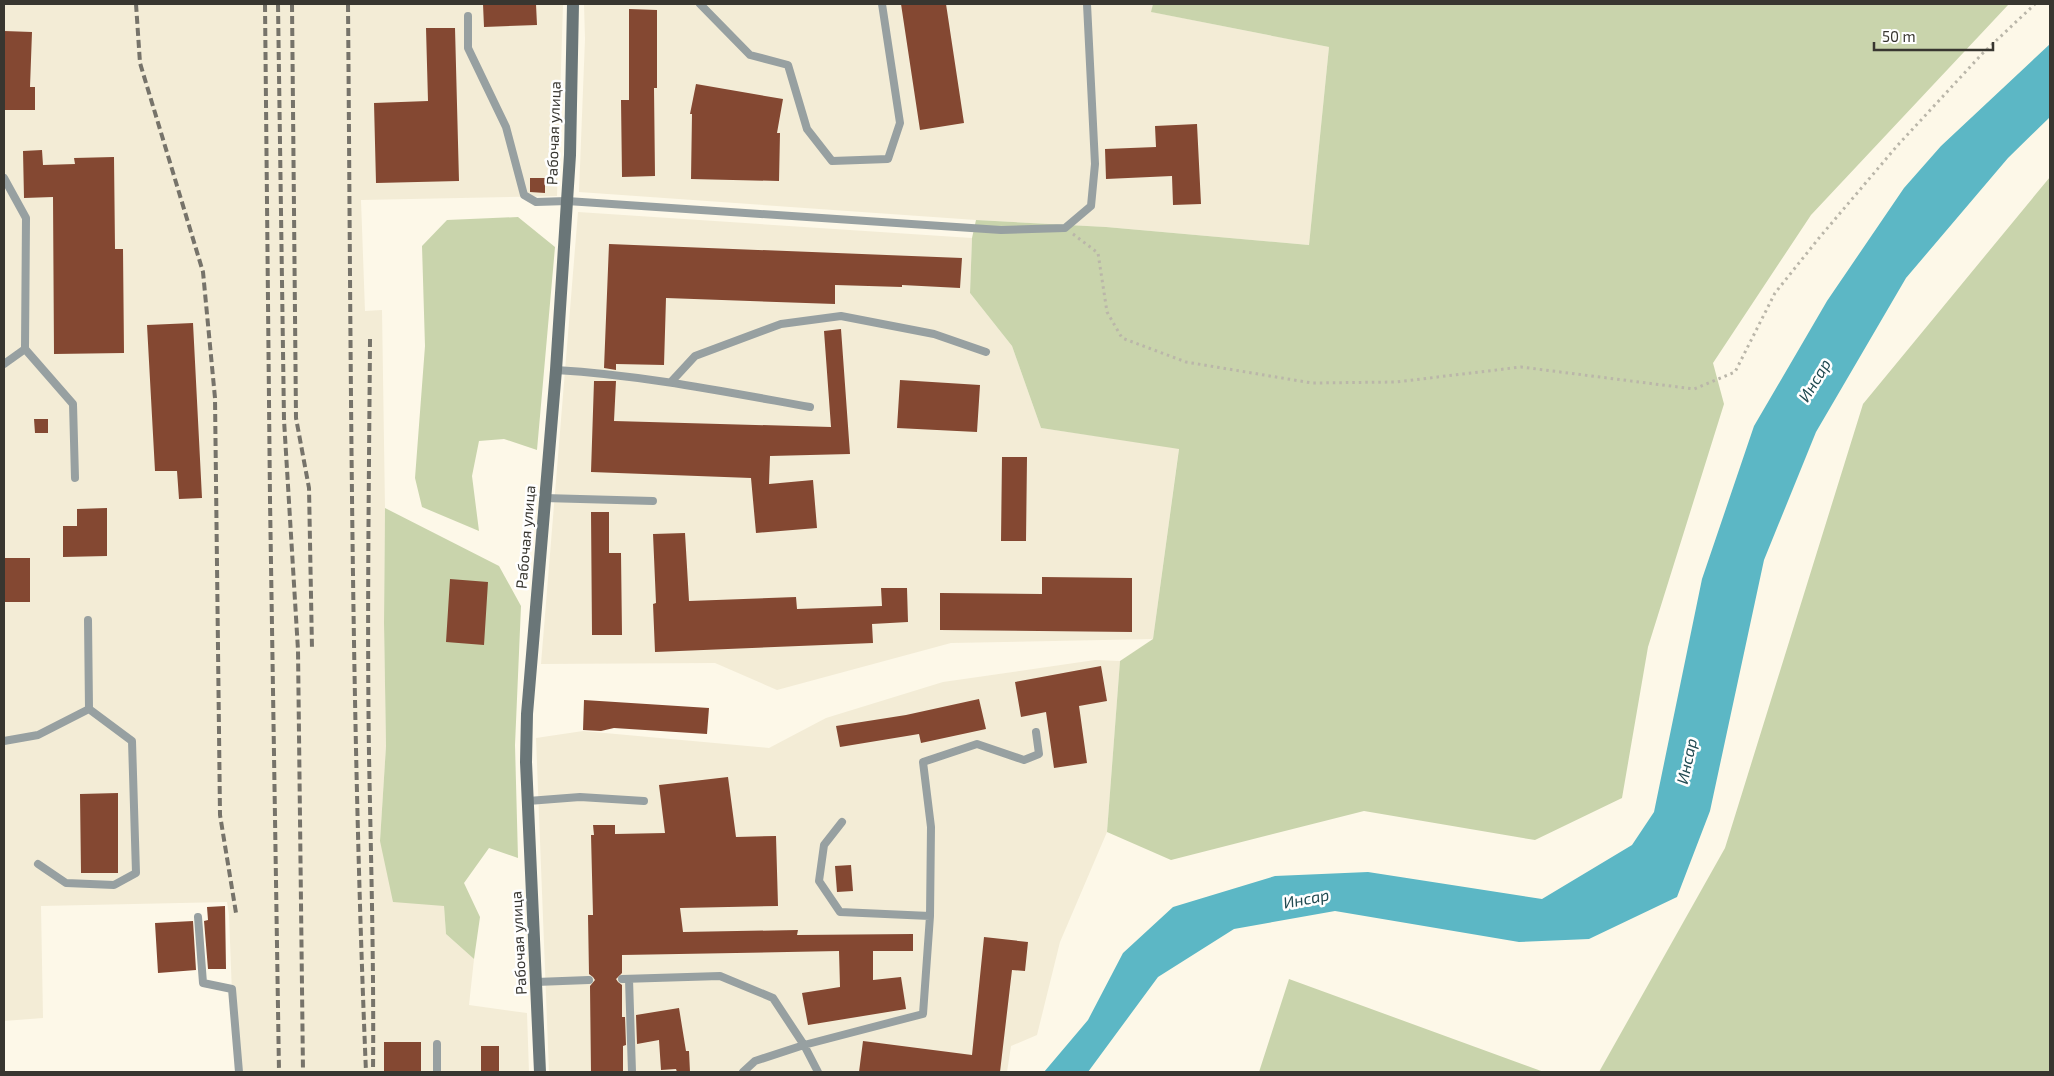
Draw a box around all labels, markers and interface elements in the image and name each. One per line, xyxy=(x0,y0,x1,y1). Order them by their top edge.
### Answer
scale bar xyxy=(1874,20,1993,52)
text: 50 m xyxy=(1882,27,1916,45)
street label: Рабочая улица xyxy=(542,81,565,185)
water label: Инсар xyxy=(1794,355,1834,405)
street label: Рабочая улица xyxy=(512,484,539,590)
water label: Инсар xyxy=(1672,736,1700,786)
water label: Инсар xyxy=(1281,884,1331,912)
street label: Рабочая улица xyxy=(506,891,531,995)

